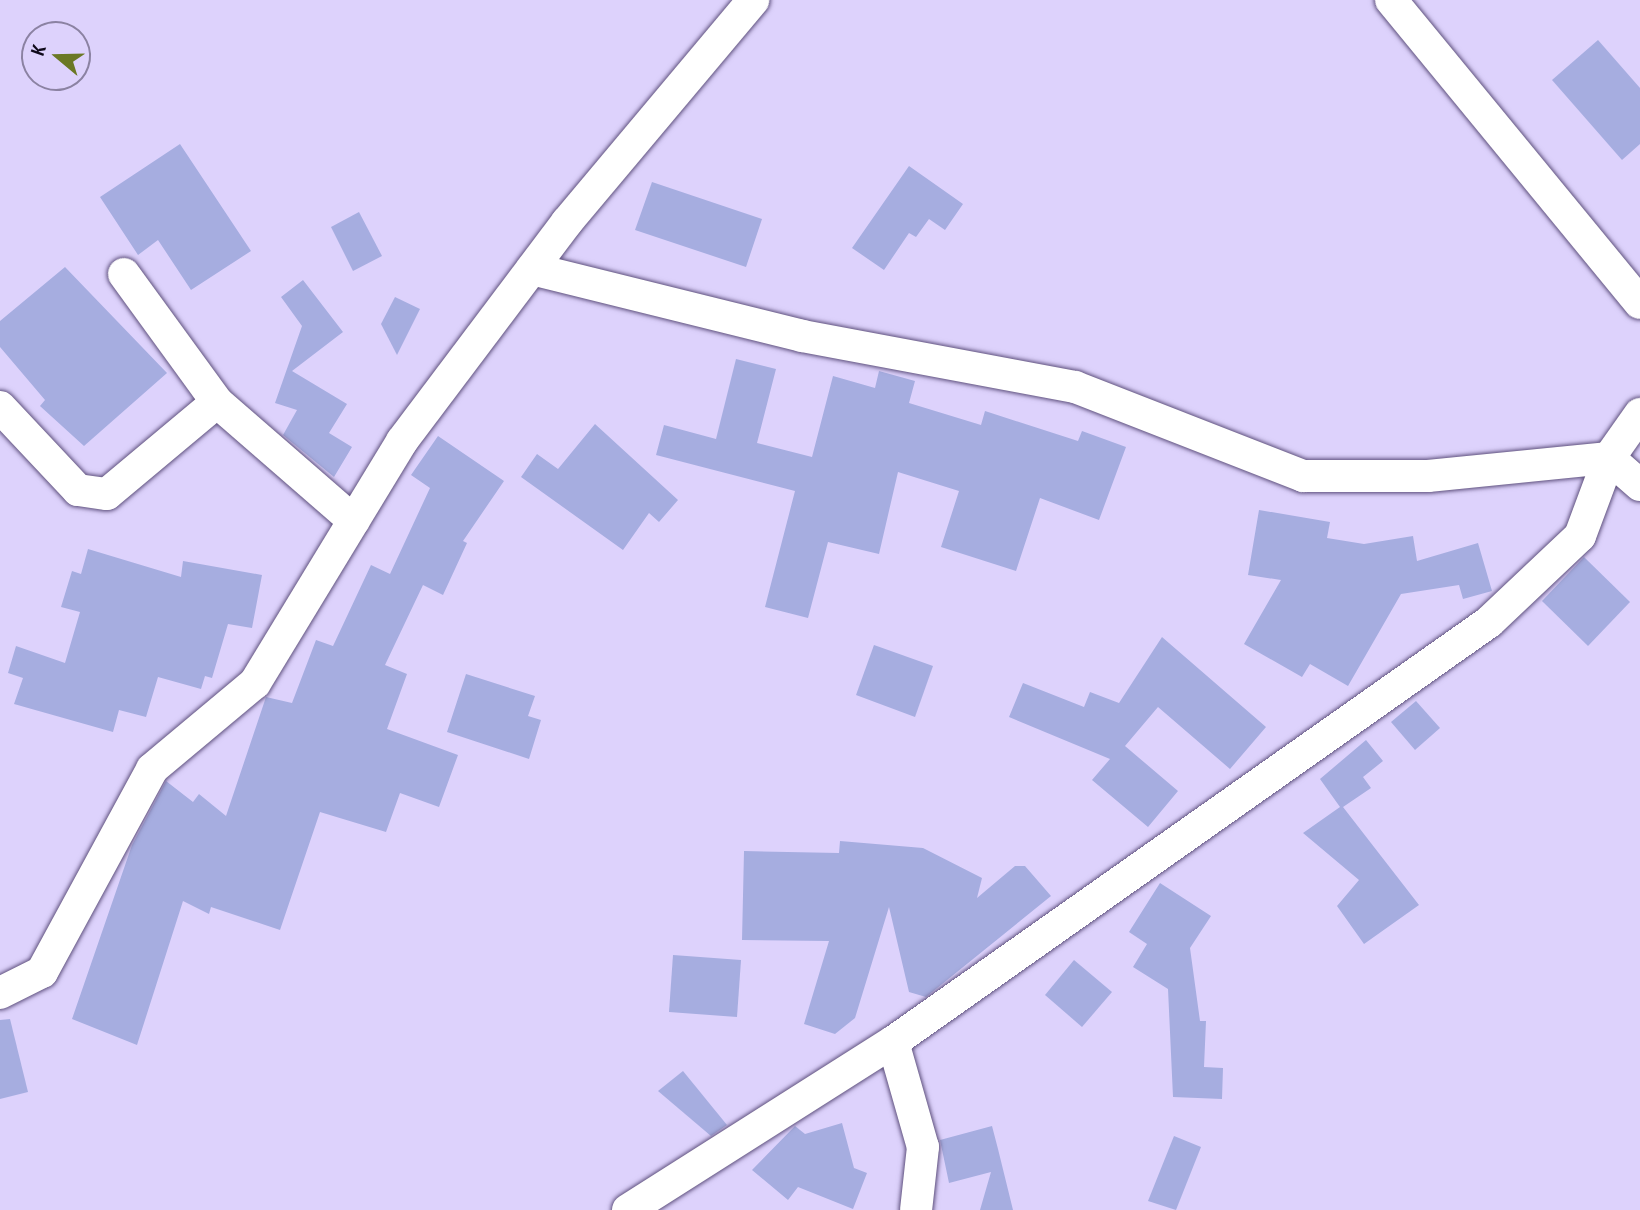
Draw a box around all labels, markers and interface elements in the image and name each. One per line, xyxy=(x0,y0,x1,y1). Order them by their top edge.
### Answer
north arrow xyxy=(21,21,91,91)
text: K xyxy=(25,41,51,58)

